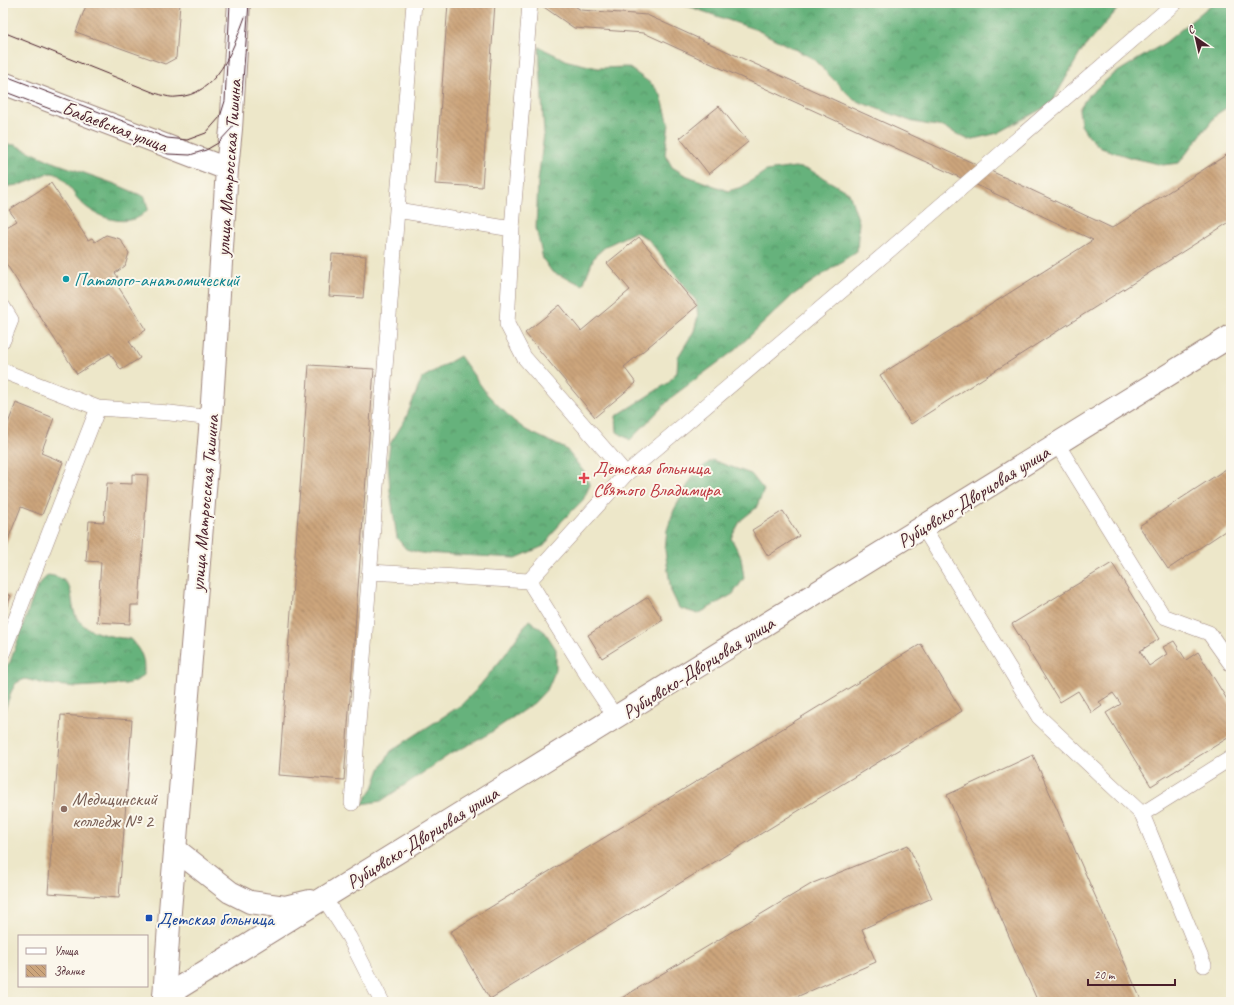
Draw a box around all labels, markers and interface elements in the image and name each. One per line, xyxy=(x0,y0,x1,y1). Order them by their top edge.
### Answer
north arrow xyxy=(1176,18,1216,58)
text: С xyxy=(1184,22,1198,37)
street label: улица Матросская Тишина xyxy=(211,77,247,258)
street label: Бабаевская улица xyxy=(59,96,172,158)
place label: Патолого-анатомический xyxy=(74,268,241,292)
marker: Патолого-анатомический xyxy=(61,274,71,284)
street label: улица Матросская Тишина xyxy=(185,412,225,593)
street label: Рубцовско-Дворцовая улица xyxy=(893,440,1055,553)
place label: Детская больница Святого Владимира xyxy=(593,456,722,502)
marker: Детская больница Святого Владимира xyxy=(578,472,590,484)
street label: Рубцовско-Дворцовая улица xyxy=(618,611,780,724)
street label: Рубцовско-Дворцовая улица xyxy=(342,781,504,894)
place label: Медицинский колледж № 2 xyxy=(72,787,158,833)
marker: Медицинский колледж № 2 xyxy=(59,804,69,814)
place label: Детская больница xyxy=(157,907,276,931)
marker: Детская больница xyxy=(144,913,154,923)
legend xyxy=(18,935,148,987)
text: Улица xyxy=(54,943,79,959)
scale bar xyxy=(1088,961,1175,987)
text: Здание xyxy=(54,963,85,979)
text: 20 m xyxy=(1094,967,1116,983)

